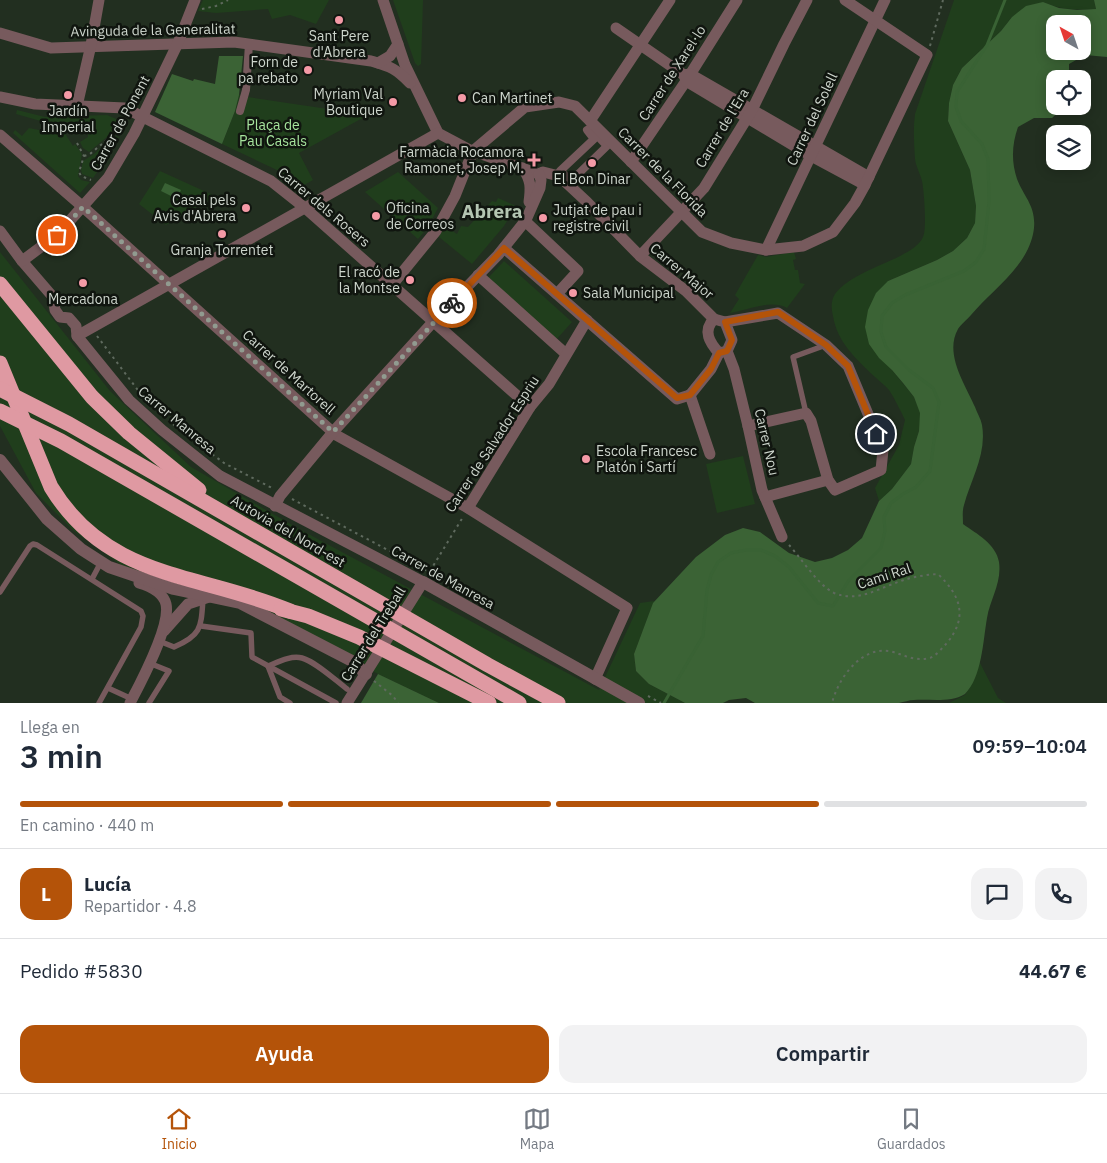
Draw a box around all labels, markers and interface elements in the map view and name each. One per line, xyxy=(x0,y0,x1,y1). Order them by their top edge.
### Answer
marker: Sant Pere d'Abrera xyxy=(333,14,345,26)
north arrow xyxy=(1046,15,1091,60)
map controls xyxy=(1046,15,1091,170)
street label: Avinguda de la Generalitat xyxy=(70,20,236,40)
street label: Carrer de Xarel·lo xyxy=(634,22,710,124)
place label: Sant Pere d'Abrera xyxy=(309,27,370,61)
place label: Forn de pa rebato xyxy=(238,53,298,87)
marker: Forn de pa rebato xyxy=(302,64,314,76)
street label: Carrer del Solell xyxy=(783,70,841,168)
button: locate xyxy=(1046,70,1091,115)
street label: Carrer de Ponent xyxy=(86,72,154,174)
place label: Myriam Val Boutique xyxy=(314,85,383,119)
street label: Carrer de l'Era xyxy=(691,85,753,171)
marker: Jardín Imperial xyxy=(62,89,74,101)
place label: Can Martinet xyxy=(472,89,553,107)
marker: Can Martinet xyxy=(456,92,468,104)
marker: Myriam Val Boutique xyxy=(387,96,399,108)
place label: Jardín Imperial xyxy=(41,102,95,136)
park label: Plaça de Pau Casals xyxy=(239,116,307,150)
street label: Carrer de la Florida xyxy=(614,123,712,221)
button: layers xyxy=(1046,125,1091,170)
place label: Farmàcia Rocamora Ramonet, Josep M. xyxy=(399,143,525,177)
marker: Farmàcia Rocamora Ramonet, Josep M. xyxy=(528,154,540,166)
marker: El Bon Dinar xyxy=(586,157,598,169)
street label: Carrer dels Rosers xyxy=(274,163,374,251)
place label: El Bon Dinar xyxy=(554,170,630,188)
place label: Casal pels Avis d'Abrera xyxy=(154,191,237,225)
place label: Oficina de Correos xyxy=(386,199,454,233)
district label: Abrera xyxy=(461,199,523,223)
place label: Jutjat de pau i registre civil xyxy=(553,201,642,235)
marker: Casal pels Avis d'Abrera xyxy=(240,202,252,214)
marker: Oficina de Correos xyxy=(370,210,382,222)
marker: Jutjat de pau i registre civil xyxy=(537,212,549,224)
pin xyxy=(36,214,78,256)
icon: bag xyxy=(43,221,71,249)
marker: Granja Torrentet xyxy=(216,228,228,240)
street label: Carrer Major xyxy=(646,239,718,303)
place label: Granja Torrentet xyxy=(171,241,273,259)
place label: El racó de la Montse xyxy=(338,263,400,297)
marker: El racó de la Montse xyxy=(404,274,416,286)
marker: Mercadona xyxy=(77,277,89,289)
courier xyxy=(427,278,477,328)
place label: Sala Municipal xyxy=(583,284,674,302)
marker: Sala Municipal xyxy=(567,287,579,299)
icon: bike xyxy=(438,289,466,317)
place label: Mercadona xyxy=(48,290,119,308)
street label: Carrer de Martorell xyxy=(239,326,339,419)
street label: Carrer de Salvador Espriu xyxy=(441,372,543,516)
street label: Carrer Manresa xyxy=(134,382,220,458)
street label: Carrer Nou xyxy=(751,407,783,477)
pin xyxy=(855,413,897,455)
icon: home xyxy=(862,420,890,448)
place label: Escola Francesc Platón i Sartí xyxy=(596,442,697,476)
marker: Escola Francesc Platón i Sartí xyxy=(580,453,592,465)
street label: Autovia del Nord-est xyxy=(227,491,349,571)
street label: Carrer de Manresa xyxy=(388,541,498,613)
street label: Camí Ral xyxy=(855,559,913,593)
street label: Carrer del Treball xyxy=(337,583,410,685)
text: Llega en xyxy=(20,717,80,737)
text: 09:59–10:04 xyxy=(973,734,1087,758)
text: 3 min xyxy=(20,735,103,777)
text: En camino · 440 m xyxy=(20,815,154,835)
button: chat xyxy=(971,868,1023,920)
button: phone xyxy=(1035,868,1087,920)
text: Lucía xyxy=(84,872,131,896)
text: L xyxy=(41,882,51,906)
text: Repartidor · 4.8 xyxy=(84,896,197,916)
text: Pedido #5830 xyxy=(20,959,143,983)
text: 44.67 € xyxy=(1019,959,1087,983)
button: Ayuda xyxy=(20,1025,549,1083)
button: Compartir xyxy=(559,1025,1087,1083)
tab: Inicio xyxy=(161,1105,197,1153)
tab: Mapa xyxy=(520,1105,554,1153)
tab: Guardados xyxy=(877,1105,946,1153)

